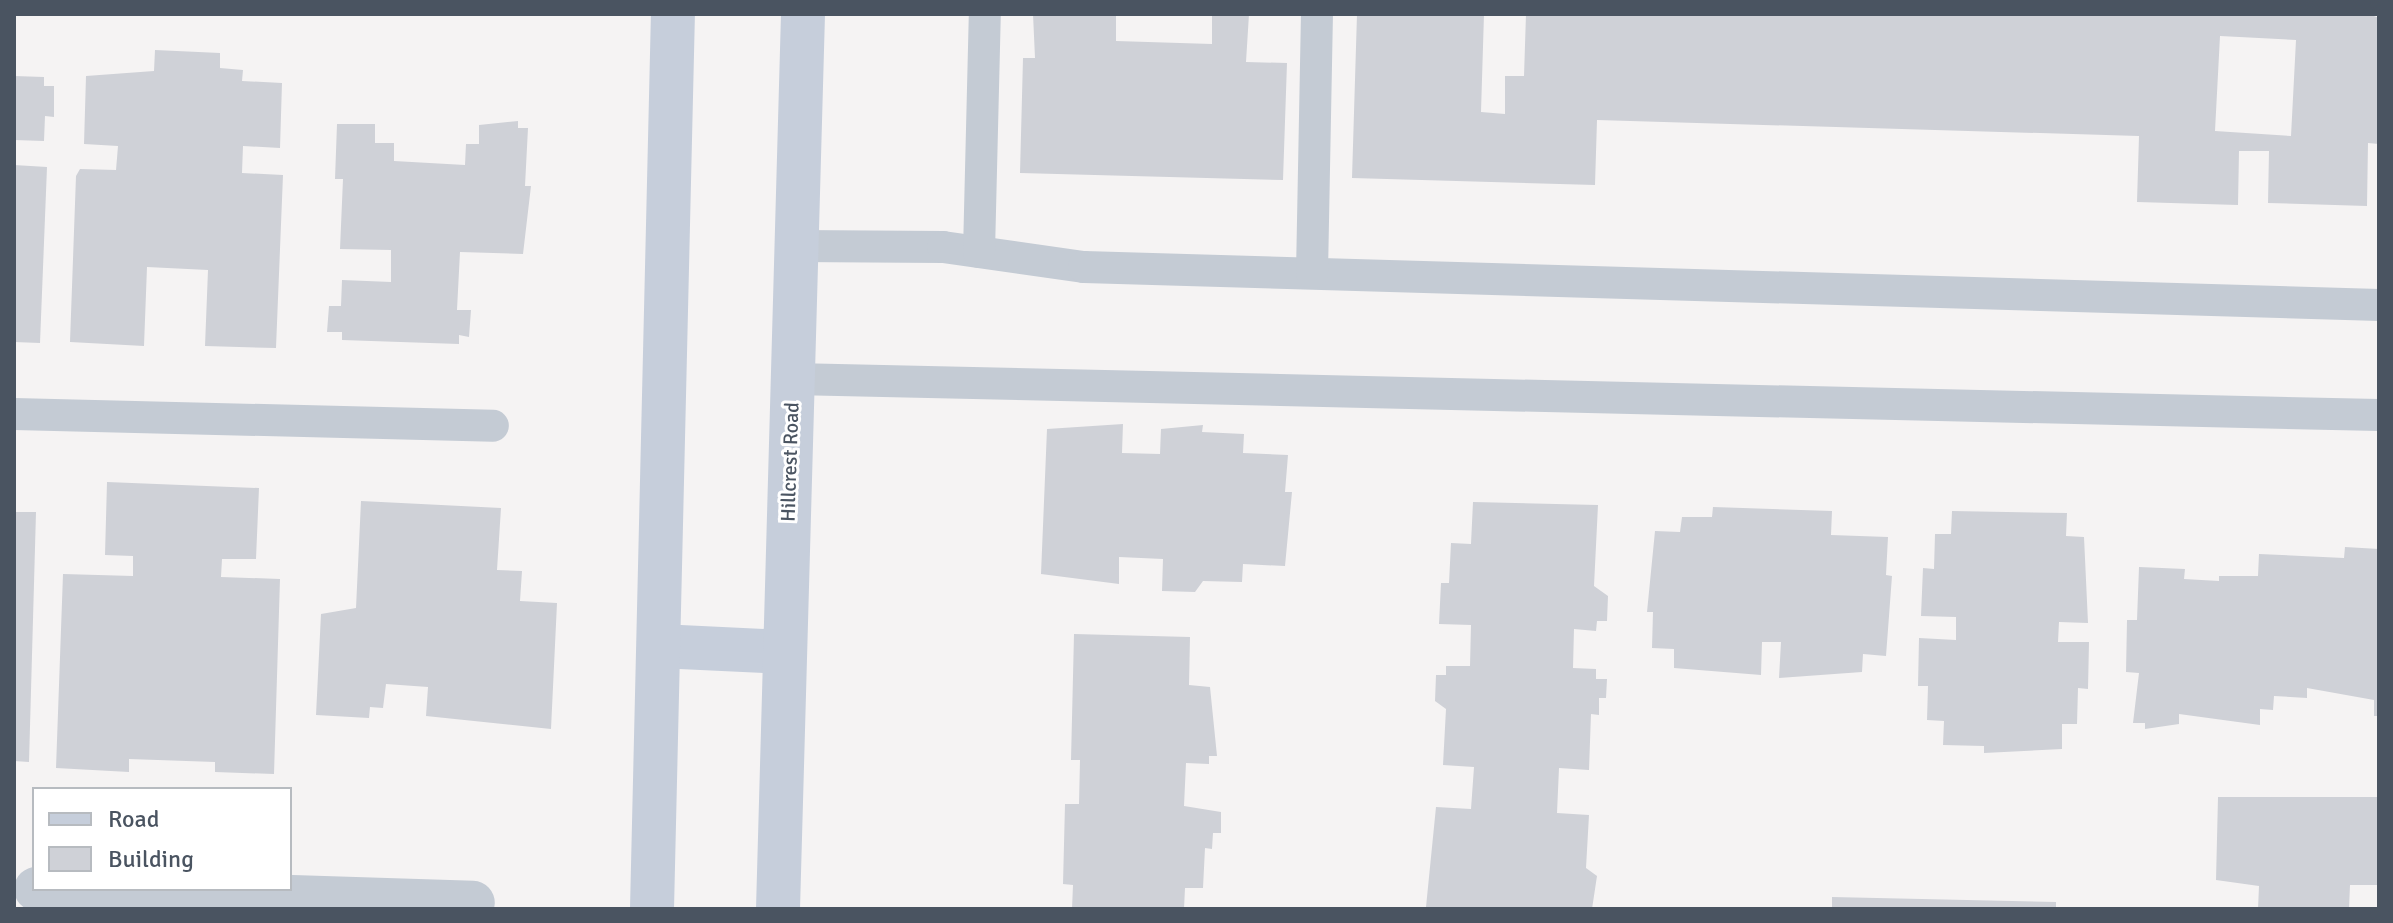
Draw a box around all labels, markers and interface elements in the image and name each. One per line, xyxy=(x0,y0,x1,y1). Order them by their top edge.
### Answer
street label: Hillcrest Road xyxy=(776,402,804,522)
legend xyxy=(32,787,292,891)
text: Road xyxy=(108,804,159,834)
text: Building xyxy=(108,844,194,874)

